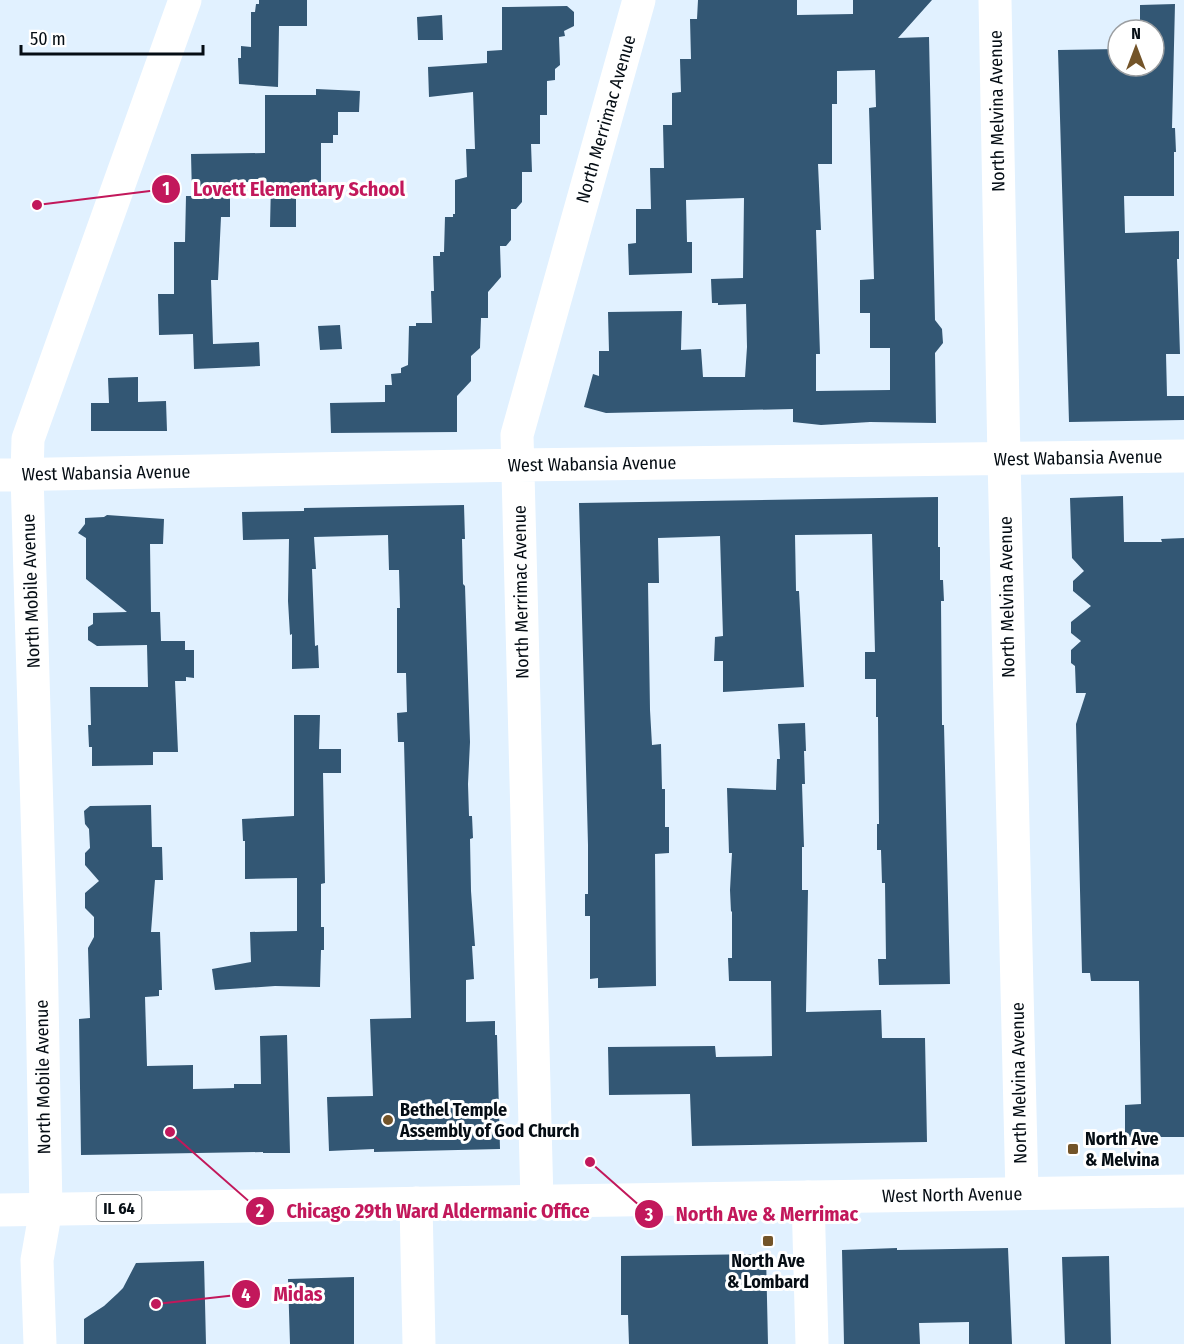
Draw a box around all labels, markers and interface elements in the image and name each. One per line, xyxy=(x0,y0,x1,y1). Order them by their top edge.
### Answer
scale bar xyxy=(21,18,202,56)
north arrow xyxy=(1106,18,1166,78)
text: N xyxy=(1131,24,1141,43)
text: 50 m xyxy=(30,28,66,50)
street label: North Melvina Avenue xyxy=(985,30,1009,192)
street label: North Merrimac Avenue xyxy=(571,32,641,206)
callout: Lovett Elementary School xyxy=(151,170,417,208)
text: Lovett Elementary School xyxy=(193,177,405,201)
text: 1 xyxy=(162,178,170,200)
street label: West Wabansia Avenue xyxy=(993,446,1163,470)
street label: West Wabansia Avenue xyxy=(507,452,677,476)
street label: West Wabansia Avenue xyxy=(21,461,191,485)
street label: North Merrimac Avenue xyxy=(508,505,534,679)
street label: North Mobile Avenue xyxy=(17,513,45,669)
street label: North Melvina Avenue xyxy=(995,516,1019,678)
street label: North Mobile Avenue xyxy=(31,999,55,1154)
street label: North Melvina Avenue xyxy=(1007,1002,1031,1164)
place label: Bethel Temple Assembly of God Church xyxy=(399,1099,580,1142)
marker: Bethel Temple Assembly of God Church xyxy=(381,1113,395,1127)
place label: North Ave & Melvina xyxy=(1085,1128,1160,1171)
marker: North Ave & Melvina xyxy=(1066,1142,1080,1156)
street label: West North Avenue xyxy=(882,1183,1022,1207)
callout: Chicago 29th Ward Aldermanic Office xyxy=(245,1192,602,1230)
road number: IL 64 xyxy=(96,1195,142,1221)
callout: North Ave & Merrimac xyxy=(634,1195,870,1233)
text: Chicago 29th Ward Aldermanic Office xyxy=(286,1199,590,1223)
text: 2 xyxy=(255,1200,264,1222)
text: North Ave & Merrimac xyxy=(676,1202,858,1226)
text: 3 xyxy=(644,1204,654,1226)
marker: North Ave & Lombard xyxy=(761,1234,775,1248)
place label: North Ave & Lombard xyxy=(727,1250,809,1293)
callout: Midas xyxy=(231,1275,334,1313)
text: Midas xyxy=(273,1282,323,1306)
text: 4 xyxy=(241,1284,251,1306)

